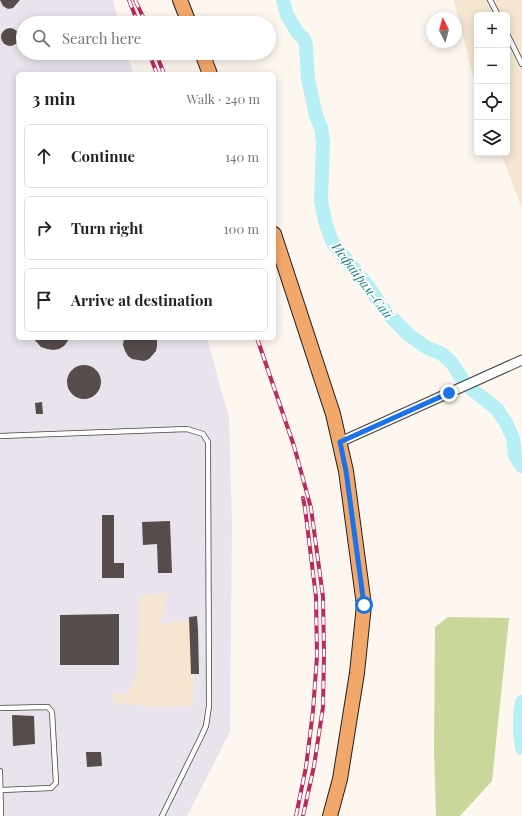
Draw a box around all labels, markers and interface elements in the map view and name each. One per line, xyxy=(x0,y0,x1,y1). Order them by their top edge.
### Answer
north arrow xyxy=(426,12,462,48)
map controls xyxy=(474,12,510,156)
button: + xyxy=(474,12,510,48)
search box xyxy=(16,16,276,60)
icon: search xyxy=(30,27,52,49)
text: Search here xyxy=(62,28,141,48)
button: − xyxy=(474,48,510,84)
button: locate xyxy=(474,84,510,120)
text: 3 min xyxy=(32,87,75,109)
text: Walk · 240 m xyxy=(187,90,260,107)
button: layers xyxy=(474,120,510,156)
icon: ahead xyxy=(33,145,55,167)
text: Continue xyxy=(71,146,135,166)
text: 140 m xyxy=(225,148,259,165)
icon: right xyxy=(33,217,55,239)
text: Turn right xyxy=(71,218,144,238)
text: 100 m xyxy=(224,220,259,237)
water label: Исфайрам-Сай xyxy=(328,238,398,322)
icon: arrive xyxy=(33,289,55,311)
text: Arrive at destination xyxy=(71,290,213,310)
route end xyxy=(440,384,458,402)
route start xyxy=(355,596,373,614)

